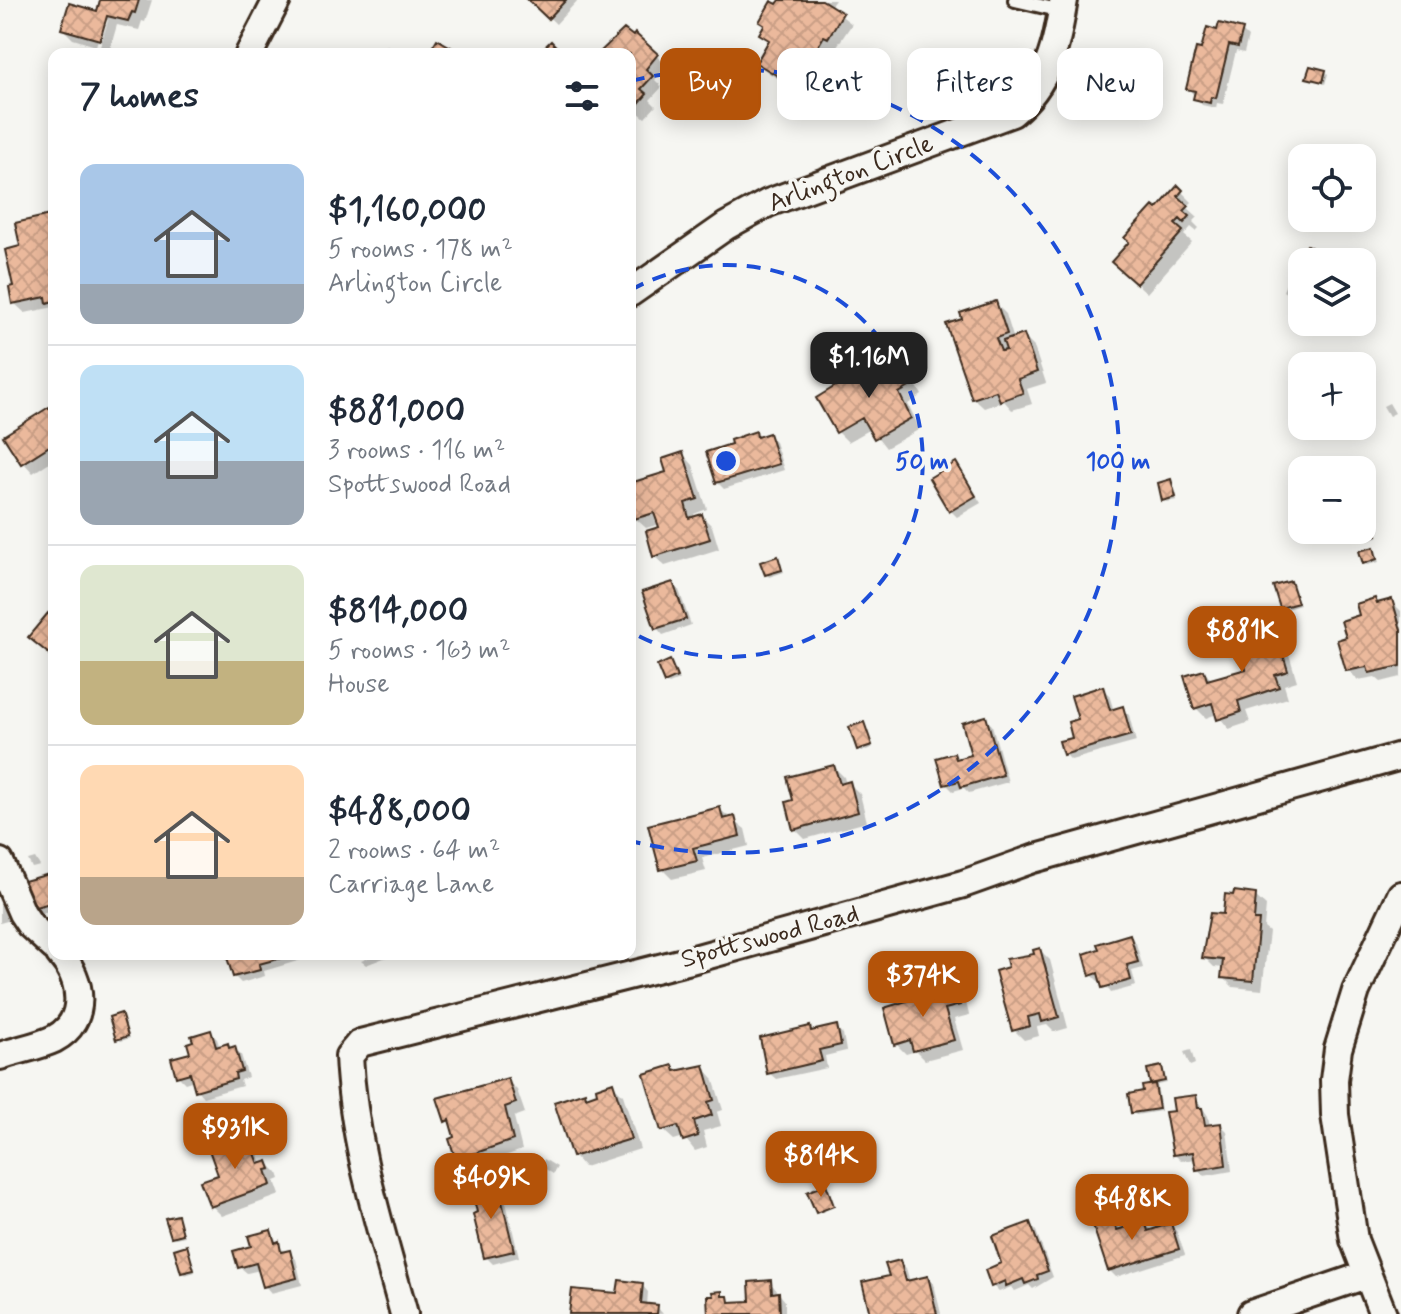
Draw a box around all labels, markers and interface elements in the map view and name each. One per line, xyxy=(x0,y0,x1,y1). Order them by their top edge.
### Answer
chip: Buy xyxy=(660,48,761,120)
chip: Rent xyxy=(777,48,891,120)
chip: Filters xyxy=(907,48,1041,120)
chip: New xyxy=(1057,48,1163,120)
text: 7 homes xyxy=(80,74,199,119)
icon: filters xyxy=(560,74,604,118)
street label: Arlington Circle xyxy=(764,127,940,224)
map controls xyxy=(1288,144,1376,544)
button: locate xyxy=(1288,144,1376,232)
text: $1,160,000 xyxy=(328,188,486,233)
icon: home xyxy=(144,196,240,292)
text: 5 rooms · 178 m² xyxy=(328,233,513,267)
button: layers xyxy=(1288,248,1376,336)
text: Arlington Circle xyxy=(328,267,502,301)
pin: $1.16M xyxy=(804,332,934,400)
text: $1.16M xyxy=(828,341,910,375)
button: + xyxy=(1288,352,1376,440)
text: $881,000 xyxy=(328,389,465,434)
icon: home xyxy=(144,397,240,493)
text: 3 rooms · 116 m² xyxy=(328,434,505,468)
centre of rings xyxy=(712,447,740,475)
text: 50 m xyxy=(895,447,949,478)
text: 100 m xyxy=(1086,447,1150,478)
button: − xyxy=(1288,456,1376,544)
text: Spottswood Road xyxy=(328,468,511,502)
text: $814,000 xyxy=(328,589,468,634)
icon: home xyxy=(144,597,240,693)
pin: $881K xyxy=(1186,606,1298,674)
text: $881K xyxy=(1206,615,1278,649)
text: 5 rooms · 163 m² xyxy=(328,634,511,668)
text: House xyxy=(328,668,389,702)
text: $488,000 xyxy=(328,789,471,834)
icon: home xyxy=(144,797,240,893)
text: 2 rooms · 64 m² xyxy=(328,834,500,868)
text: Carriage Lane xyxy=(328,868,494,902)
street label: Spottswood Road xyxy=(677,897,863,977)
pin: $374K xyxy=(867,951,979,1019)
text: $374K xyxy=(886,960,960,994)
pin: $931K xyxy=(179,1103,291,1171)
text: $931K xyxy=(201,1112,269,1146)
pin: $814K xyxy=(765,1131,877,1199)
text: $814K xyxy=(784,1140,858,1174)
pin: $409K xyxy=(435,1153,547,1221)
text: $409K xyxy=(452,1162,530,1196)
pin: $488K xyxy=(1076,1174,1188,1242)
text: $488K xyxy=(1093,1183,1171,1217)

